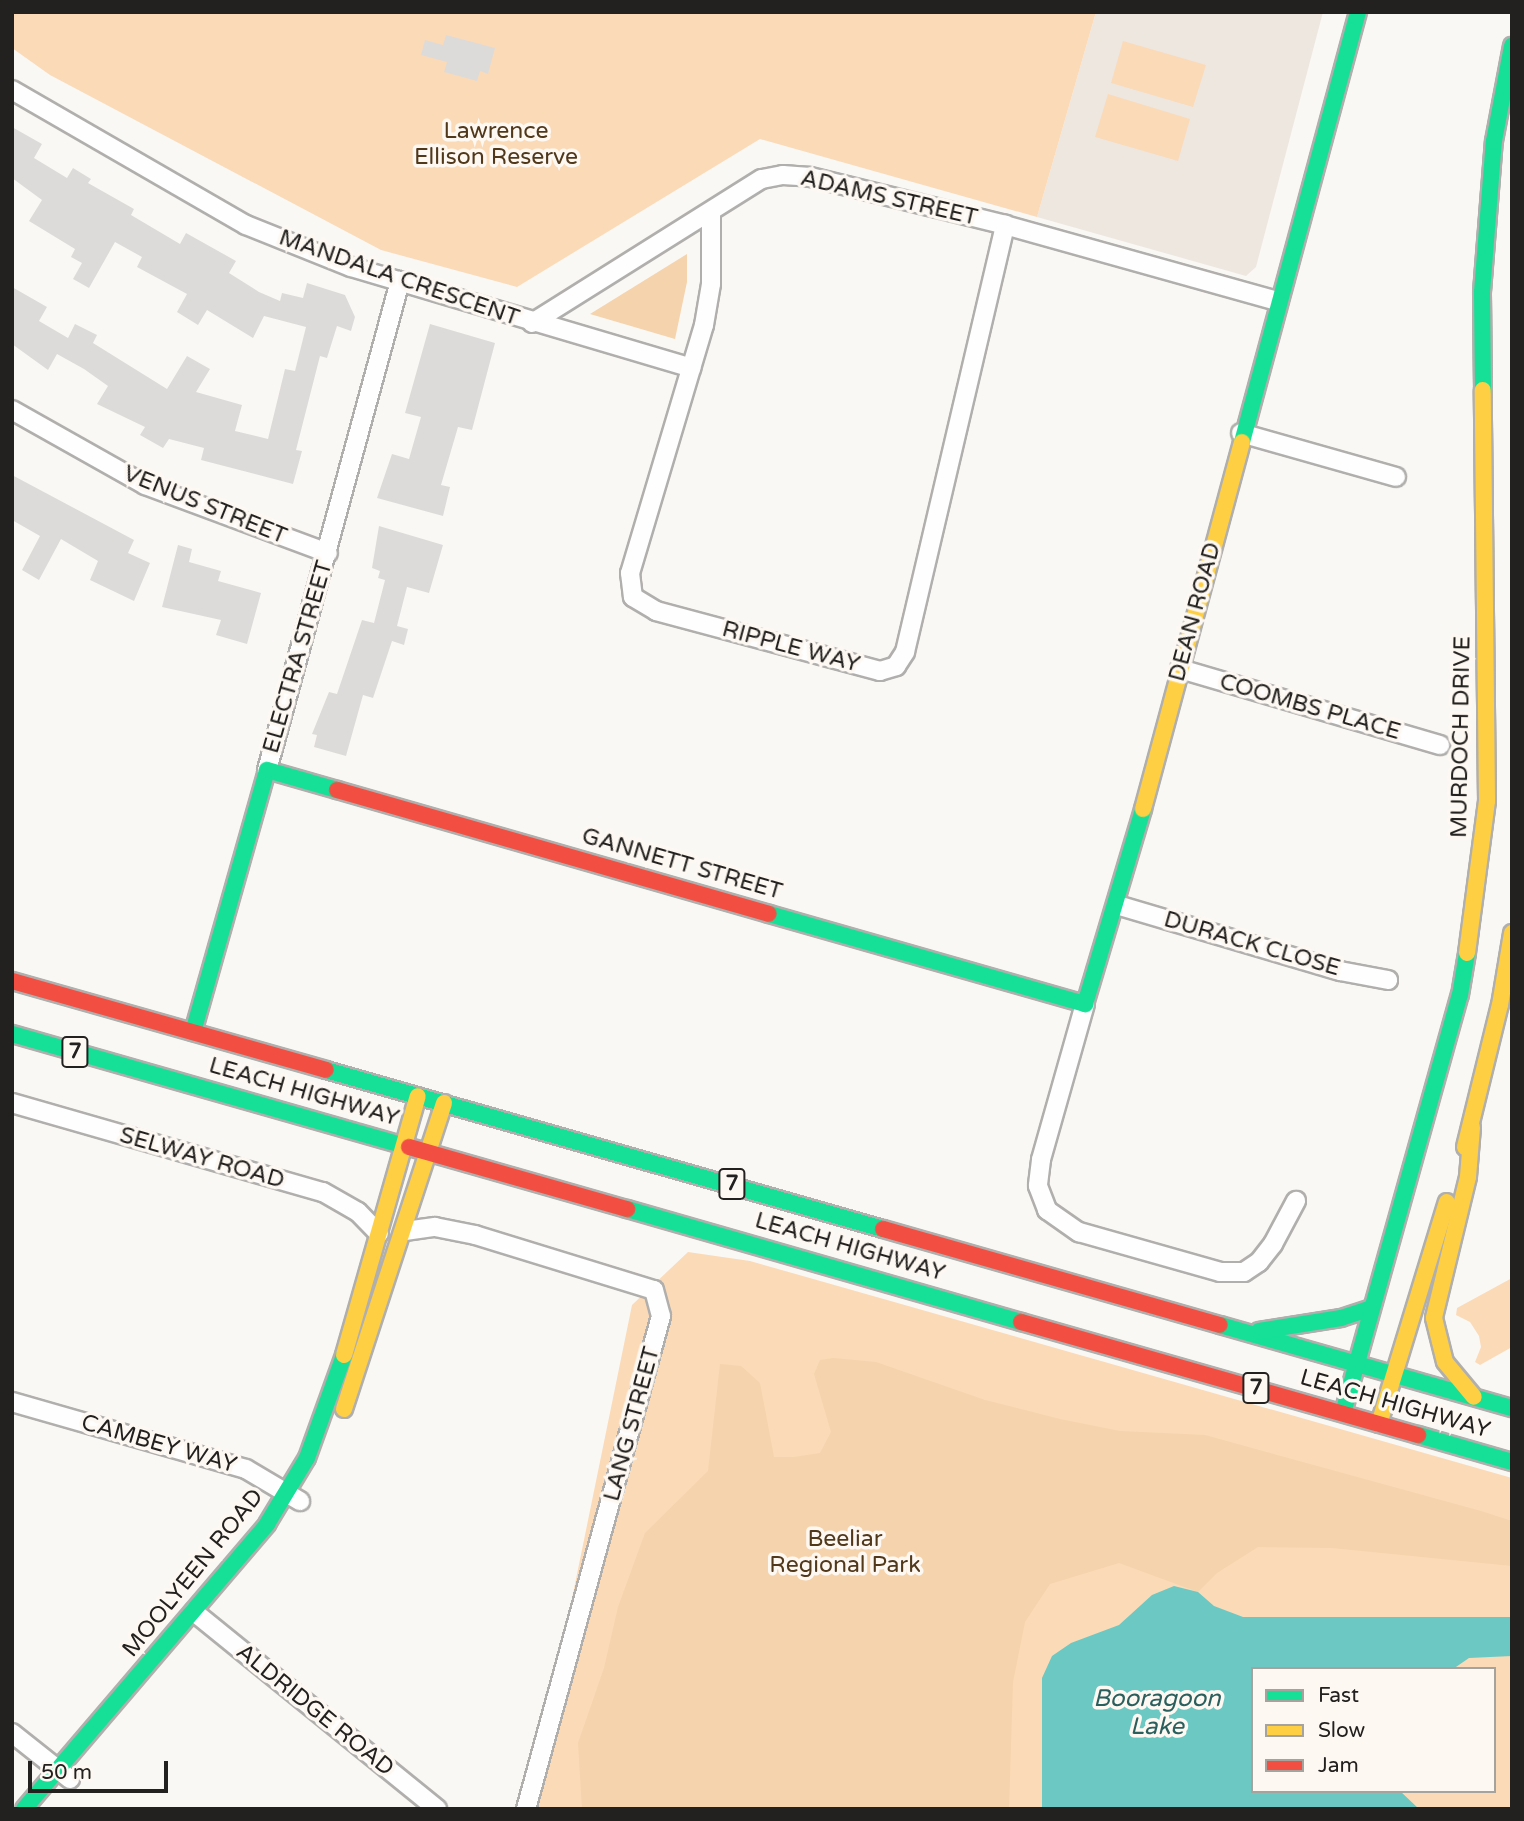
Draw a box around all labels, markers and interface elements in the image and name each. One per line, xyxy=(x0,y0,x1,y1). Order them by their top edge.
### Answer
park label: Lawrence Ellison Reserve xyxy=(414,117,578,171)
street label: ADAMS STREET xyxy=(798,164,980,232)
street label: MANDALA CRESCENT xyxy=(275,224,523,332)
street label: VENUS STREET xyxy=(119,460,291,550)
street label: DEAN ROAD xyxy=(1163,540,1227,684)
street label: ELECTRA STREET xyxy=(257,558,339,756)
street label: RIPPLE WAY xyxy=(719,615,863,679)
street label: MURDOCH DRIVE xyxy=(1445,636,1477,838)
street label: COOMBS PLACE xyxy=(1216,668,1404,746)
street label: GANNETT STREET xyxy=(579,822,785,906)
street label: DURACK CLOSE xyxy=(1161,906,1343,982)
road number: 7 xyxy=(61,1034,89,1070)
street label: LEACH HIGHWAY xyxy=(206,1052,402,1132)
street label: SELWAY ROAD xyxy=(116,1121,288,1195)
road number: 7 xyxy=(718,1166,746,1202)
street label: LEACH HIGHWAY xyxy=(752,1207,948,1287)
street label: LANG STREET xyxy=(598,1344,666,1504)
street label: LEACH HIGHWAY xyxy=(1297,1364,1493,1444)
road number: 7 xyxy=(1242,1370,1270,1406)
street label: CAMBEY WAY xyxy=(78,1409,240,1479)
street label: MOOLYEEN ROAD xyxy=(117,1483,269,1663)
park label: Beeliar Regional Park xyxy=(769,1525,921,1579)
street label: ALDRIDGE ROAD xyxy=(231,1638,399,1782)
legend xyxy=(1251,1667,1496,1793)
text: Fast xyxy=(1318,1683,1359,1708)
water label: Booragoon Lake xyxy=(1093,1685,1221,1741)
text: Slow xyxy=(1318,1718,1365,1743)
scale bar xyxy=(32,1748,172,1792)
text: Jam xyxy=(1318,1753,1359,1778)
text: 50 m xyxy=(41,1760,92,1785)

